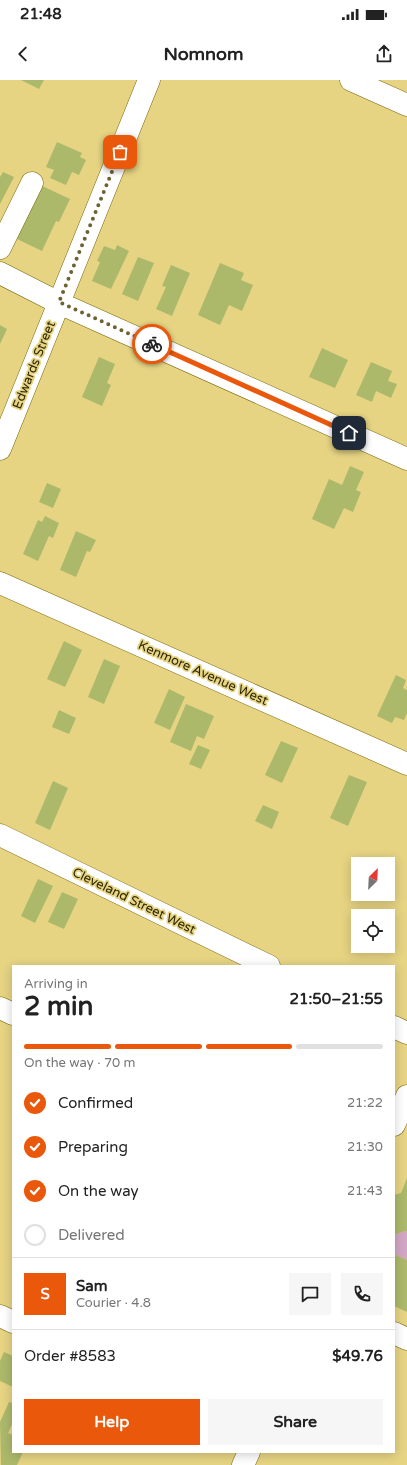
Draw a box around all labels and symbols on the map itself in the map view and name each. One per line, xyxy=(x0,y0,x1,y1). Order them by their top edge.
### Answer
pin xyxy=(103,135,137,169)
street label: Edwards Street xyxy=(9,319,59,411)
courier xyxy=(132,324,172,364)
pin xyxy=(332,416,366,450)
street label: Kenmore Avenue West xyxy=(136,637,270,709)
north arrow xyxy=(351,857,395,901)
street label: Cleveland Street West xyxy=(70,864,198,938)

